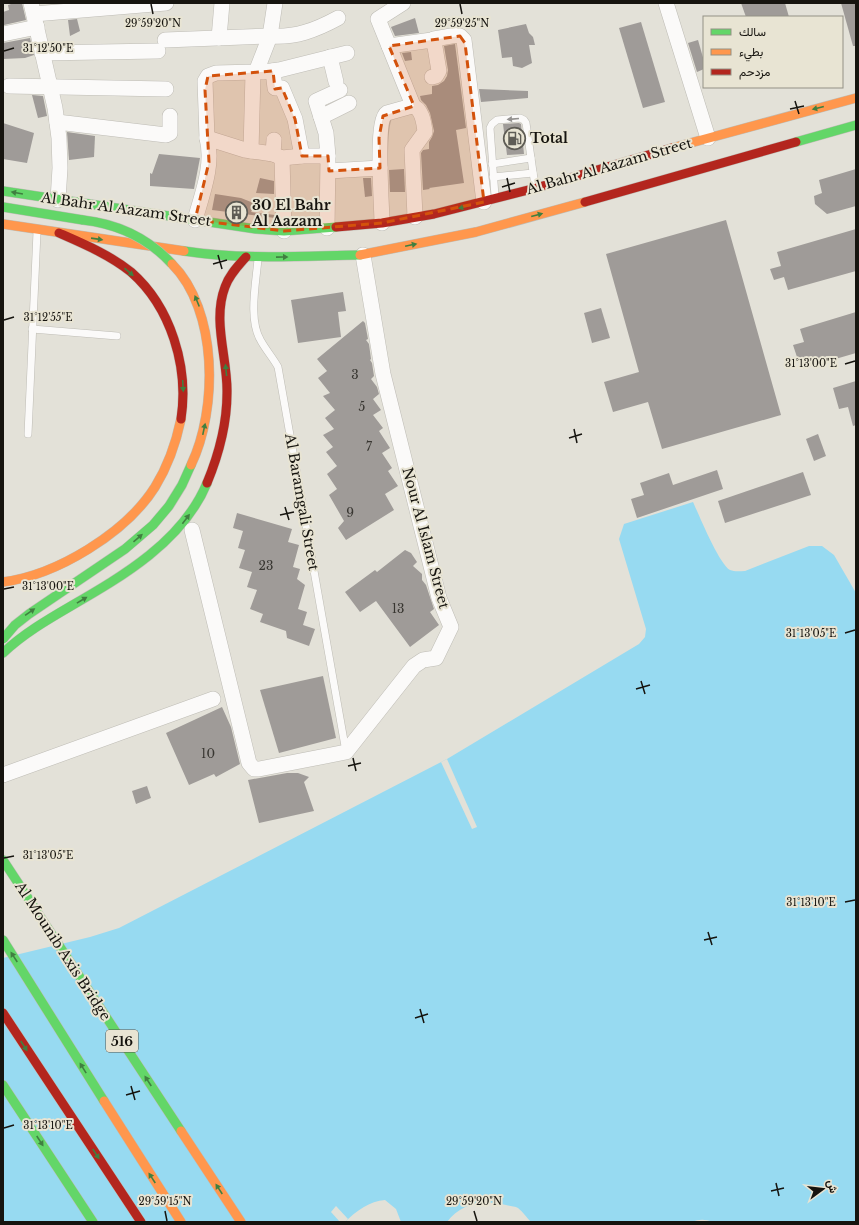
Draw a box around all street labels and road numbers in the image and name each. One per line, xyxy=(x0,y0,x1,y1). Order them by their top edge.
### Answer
street label: Al Bahr Al Aazam Street xyxy=(523,134,695,199)
street label: Al Bahr Al Aazam Street xyxy=(39,188,213,230)
street label: Al Baramgali Street xyxy=(281,431,323,573)
street label: Nour Al Islam Street xyxy=(398,465,454,611)
street label: Al Mounib Axis Bridge xyxy=(11,877,115,1024)
road number: 516 xyxy=(106,1030,138,1052)

